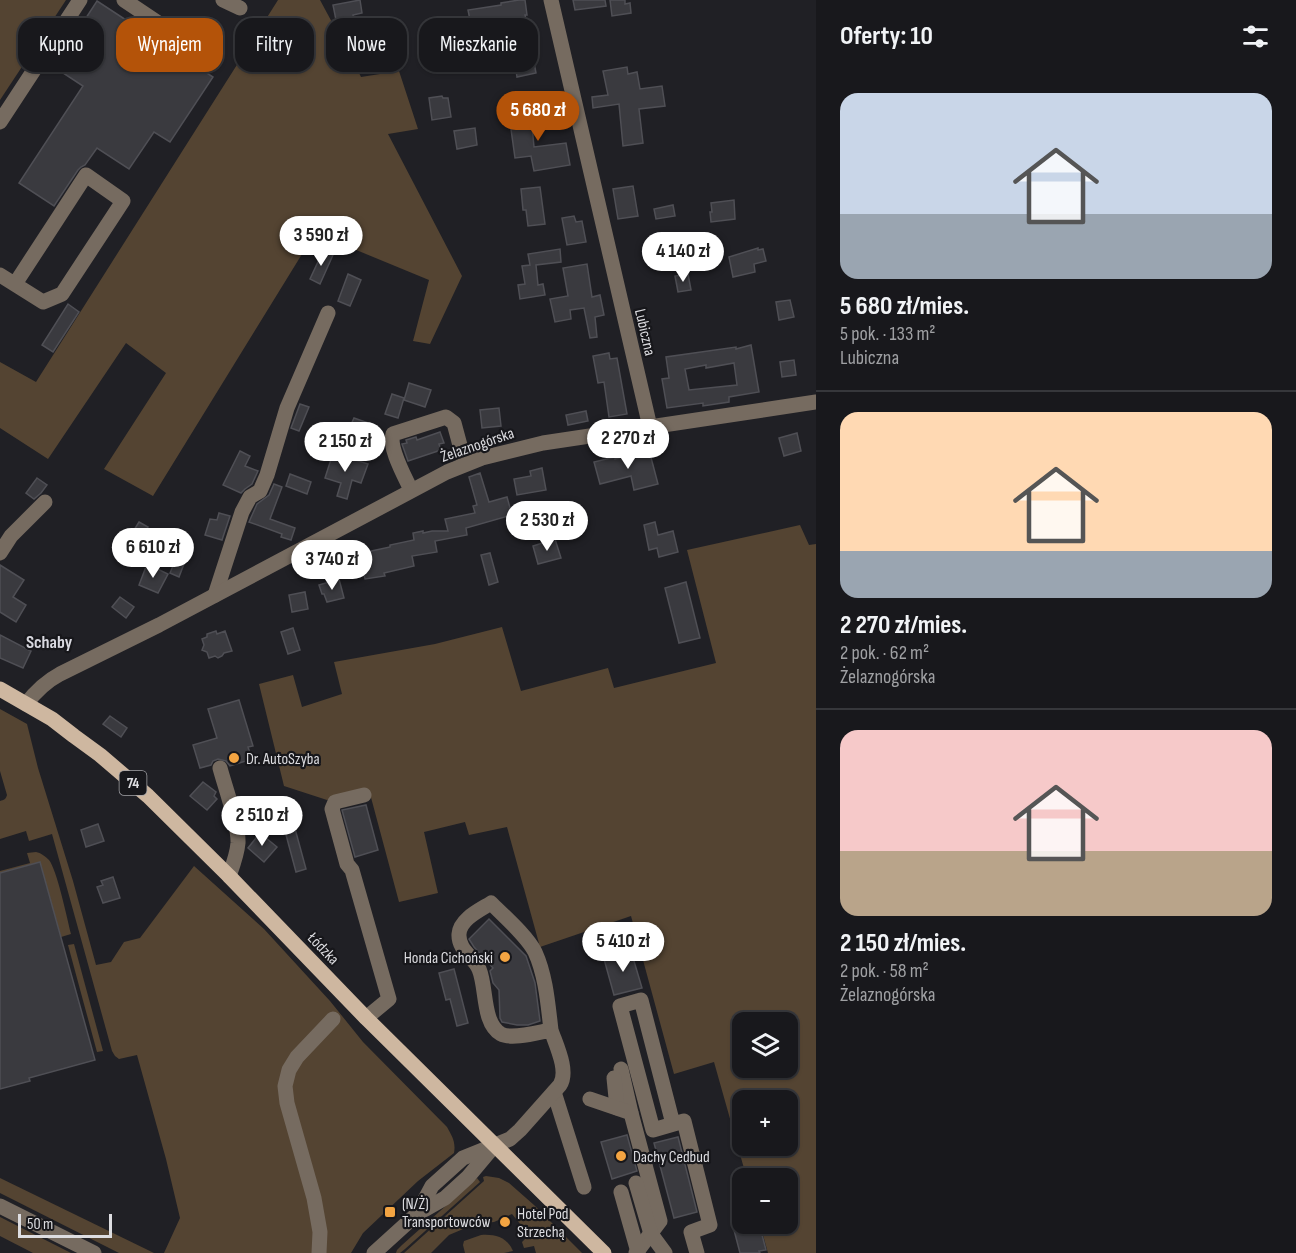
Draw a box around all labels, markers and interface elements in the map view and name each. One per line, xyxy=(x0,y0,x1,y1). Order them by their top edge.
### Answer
chip: Kupno xyxy=(18,18,104,72)
chip: Wynajem xyxy=(116,18,223,72)
chip: Filtry xyxy=(235,18,314,72)
chip: Nowe xyxy=(326,18,407,72)
chip: Mieszkanie xyxy=(419,18,538,72)
icon: filters xyxy=(1239,20,1272,53)
text: Oferty: 10 xyxy=(840,21,933,52)
pin: 5 680 zł xyxy=(476,91,600,142)
text: 5 680 zł xyxy=(510,98,566,122)
icon: home xyxy=(1002,132,1110,240)
pin: 3 590 zł xyxy=(259,216,383,267)
text: 3 590 zł xyxy=(294,223,348,247)
pin: 4 140 zł xyxy=(621,232,745,283)
text: 4 140 zł xyxy=(656,239,710,263)
text: 5 680 zł/mies. xyxy=(840,291,969,322)
street label: Lubiczna xyxy=(630,307,659,358)
text: 5 pok. · 133 m² xyxy=(840,322,936,346)
text: Lubiczna xyxy=(840,346,899,370)
pin: 2 270 zł xyxy=(566,419,690,470)
pin: 2 150 zł xyxy=(283,422,407,473)
street label: Żelaznogórska xyxy=(438,424,517,467)
text: 2 270 zł xyxy=(601,426,655,450)
text: 2 150 zł xyxy=(319,429,372,453)
icon: home xyxy=(1002,451,1110,559)
pin: 2 530 zł xyxy=(485,501,609,552)
text: 2 530 zł xyxy=(520,508,574,532)
pin: 6 610 zł xyxy=(91,528,215,579)
text: 6 610 zł xyxy=(126,535,180,559)
pin: 3 740 zł xyxy=(270,540,394,591)
text: 3 740 zł xyxy=(305,547,359,571)
text: 2 270 zł/mies. xyxy=(840,610,967,641)
district label: Schaby xyxy=(26,632,73,653)
text: 2 pok. · 62 m² xyxy=(840,641,929,665)
text: Żelaznogórska xyxy=(840,665,935,689)
place label: Dr. AutoSzyba xyxy=(246,750,320,769)
marker: Dr. AutoSzyba xyxy=(227,751,241,765)
icon: home xyxy=(1002,769,1110,877)
road number: 74 xyxy=(120,771,146,795)
pin: 2 510 zł xyxy=(200,796,324,847)
text: 2 510 zł xyxy=(236,803,288,827)
pin: 5 410 zł xyxy=(561,922,685,973)
street label: Łódzka xyxy=(303,928,343,969)
text: 2 150 zł/mies. xyxy=(840,928,966,959)
text: 5 410 zł xyxy=(596,929,650,953)
place label: Honda Cichoński xyxy=(404,949,493,968)
marker: Honda Cichoński xyxy=(498,950,512,964)
text: 2 pok. · 58 m² xyxy=(840,959,929,983)
text: Żelaznogórska xyxy=(840,983,935,1007)
map controls xyxy=(732,1012,798,1234)
button: layers xyxy=(732,1012,798,1078)
button: + xyxy=(732,1090,798,1156)
place label: Dachy Cedbud xyxy=(633,1148,710,1167)
marker: Dachy Cedbud xyxy=(614,1149,628,1163)
button: − xyxy=(732,1168,798,1234)
place label: (N/Ż) Transportowców xyxy=(402,1195,491,1232)
marker: (N/Ż) Transportowców xyxy=(383,1205,397,1219)
place label: Hotel Pod Strzechą xyxy=(517,1205,569,1242)
scale bar xyxy=(18,1211,112,1238)
text: 50 m xyxy=(27,1215,53,1234)
marker: Hotel Pod Strzechą xyxy=(498,1215,512,1229)

